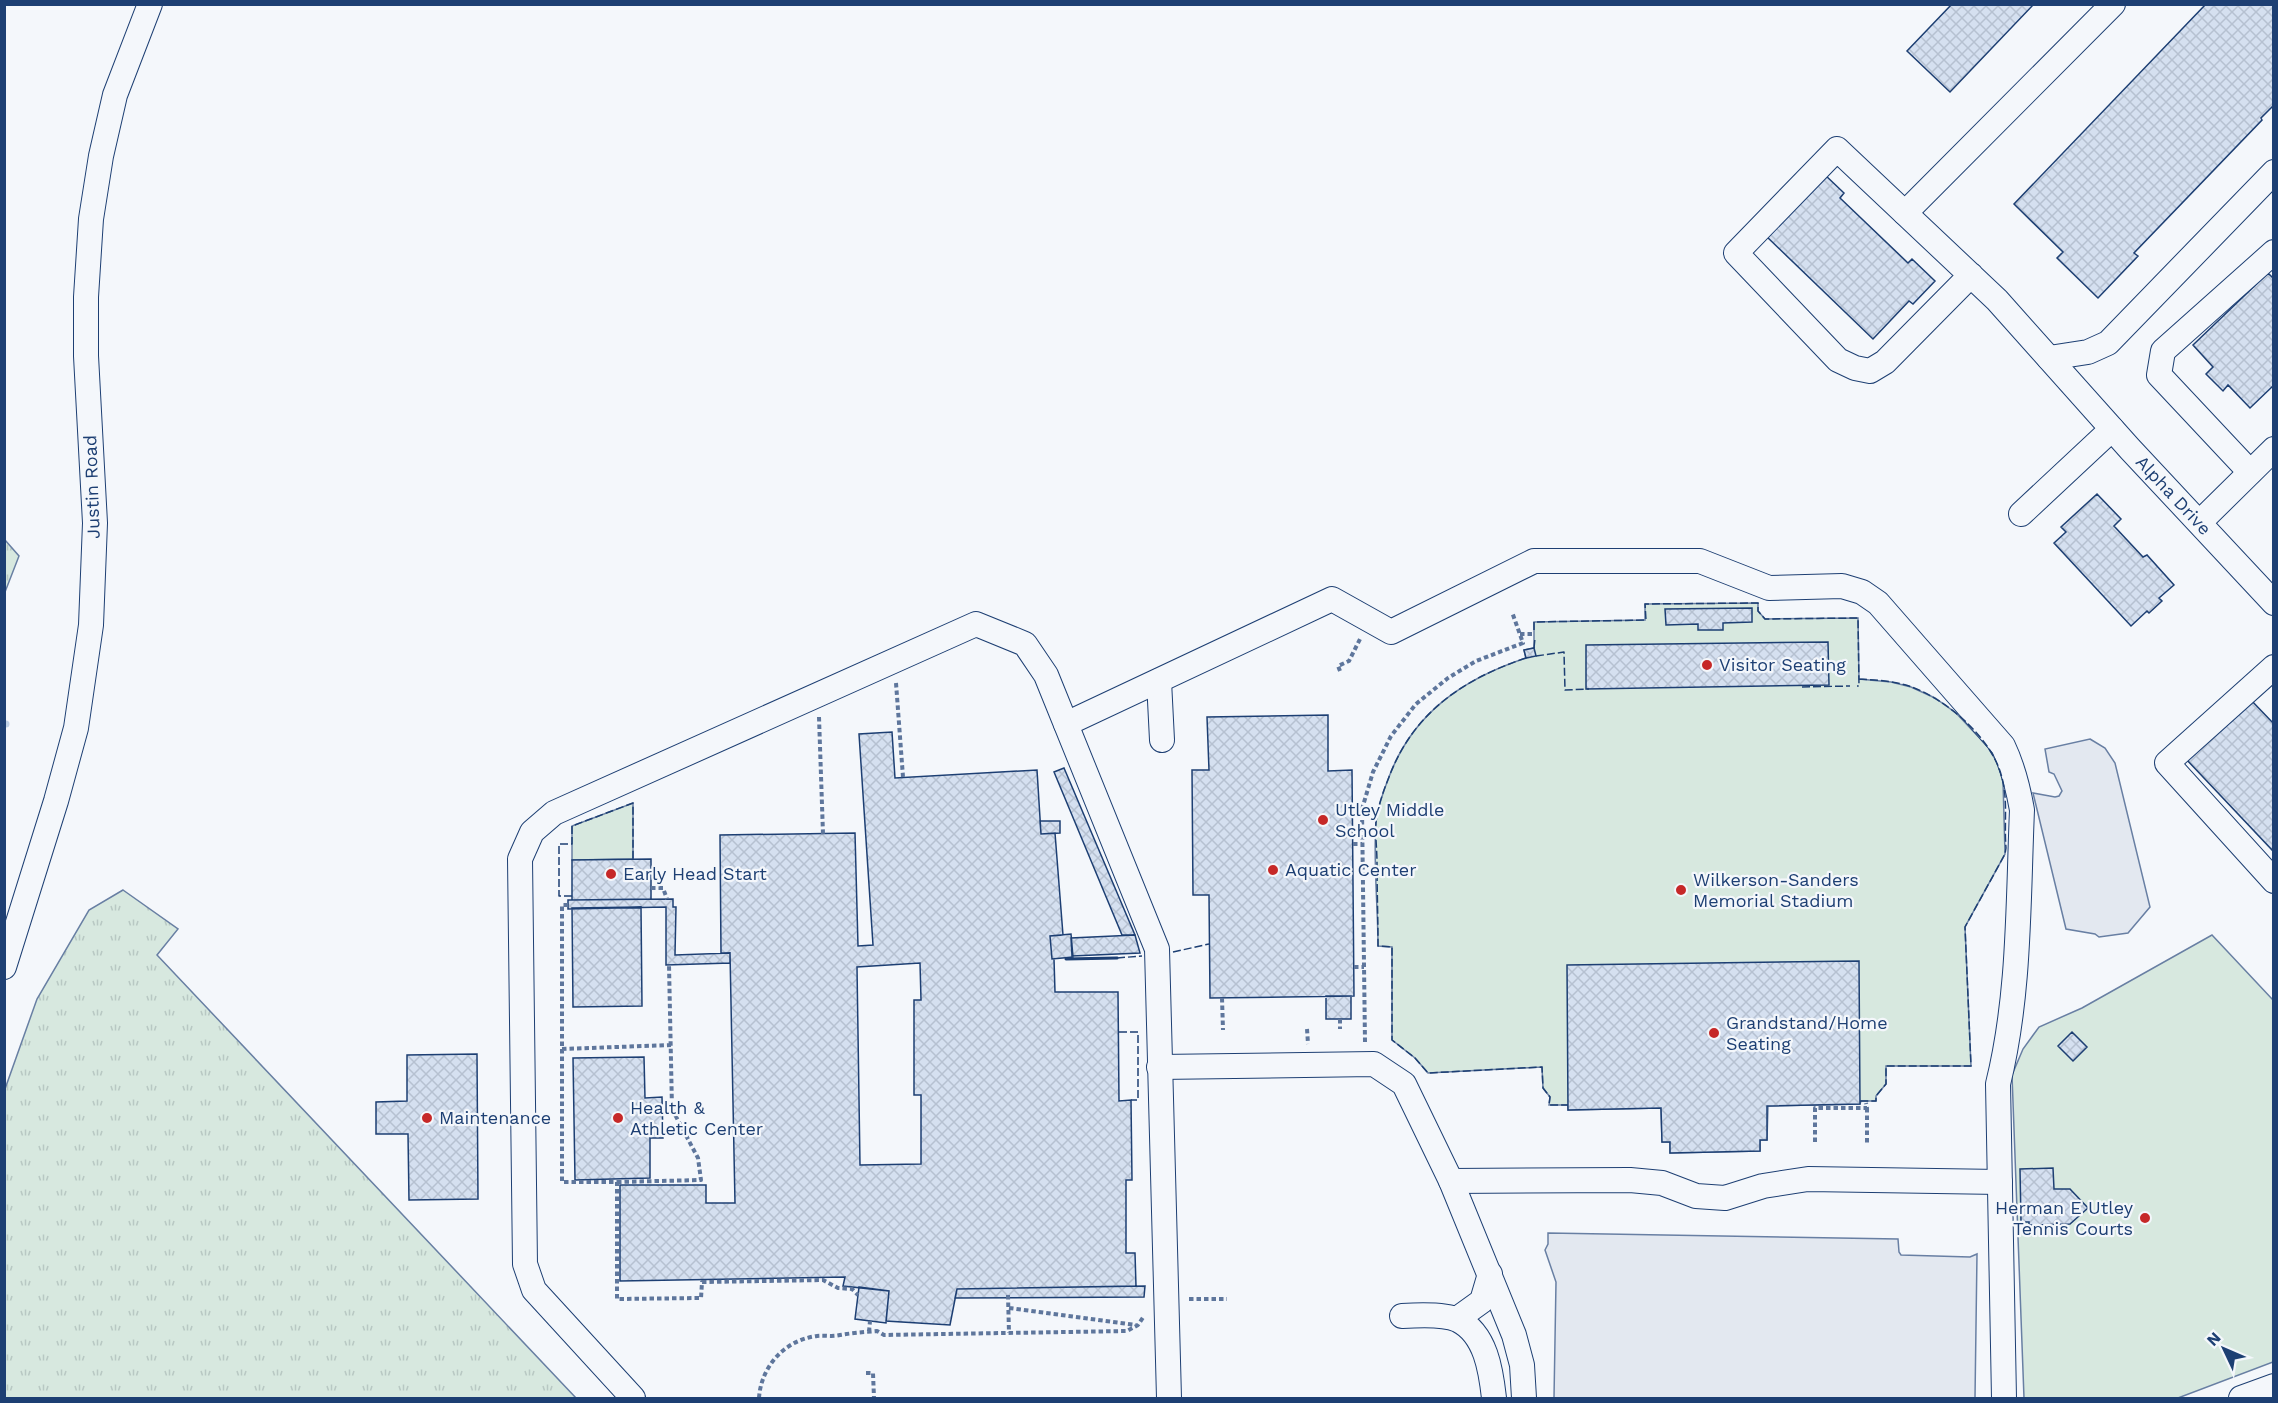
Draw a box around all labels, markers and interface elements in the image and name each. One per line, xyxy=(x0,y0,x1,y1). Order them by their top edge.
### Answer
street label: Justin Road xyxy=(79,435,104,539)
street label: Alpha Drive xyxy=(2132,451,2216,539)
place label: Visitor Seating xyxy=(1719,654,1846,675)
marker: Visitor Seating xyxy=(1700,658,1714,672)
place label: Utley Middle School xyxy=(1335,799,1444,841)
marker: Utley Middle School xyxy=(1316,813,1330,827)
place label: Aquatic Center xyxy=(1285,859,1417,880)
place label: Early Head Start xyxy=(623,863,767,884)
marker: Aquatic Center xyxy=(1266,863,1280,877)
marker: Early Head Start xyxy=(604,867,618,881)
place label: Wilkerson-Sanders Memorial Stadium xyxy=(1693,869,1859,911)
marker: Wilkerson-Sanders Memorial Stadium xyxy=(1674,883,1688,897)
place label: Grandstand/Home Seating xyxy=(1726,1012,1888,1054)
marker: Grandstand/Home Seating xyxy=(1707,1026,1721,1040)
place label: Health & Athletic Center xyxy=(630,1097,763,1139)
place label: Maintenance xyxy=(439,1107,551,1128)
marker: Maintenance xyxy=(420,1111,434,1125)
marker: Health & Athletic Center xyxy=(611,1111,625,1125)
place label: Herman E Utley Tennis Courts xyxy=(1995,1197,2134,1239)
marker: Herman E Utley Tennis Courts xyxy=(2138,1211,2152,1225)
north arrow xyxy=(2194,1319,2254,1379)
text: N xyxy=(2203,1328,2225,1350)

